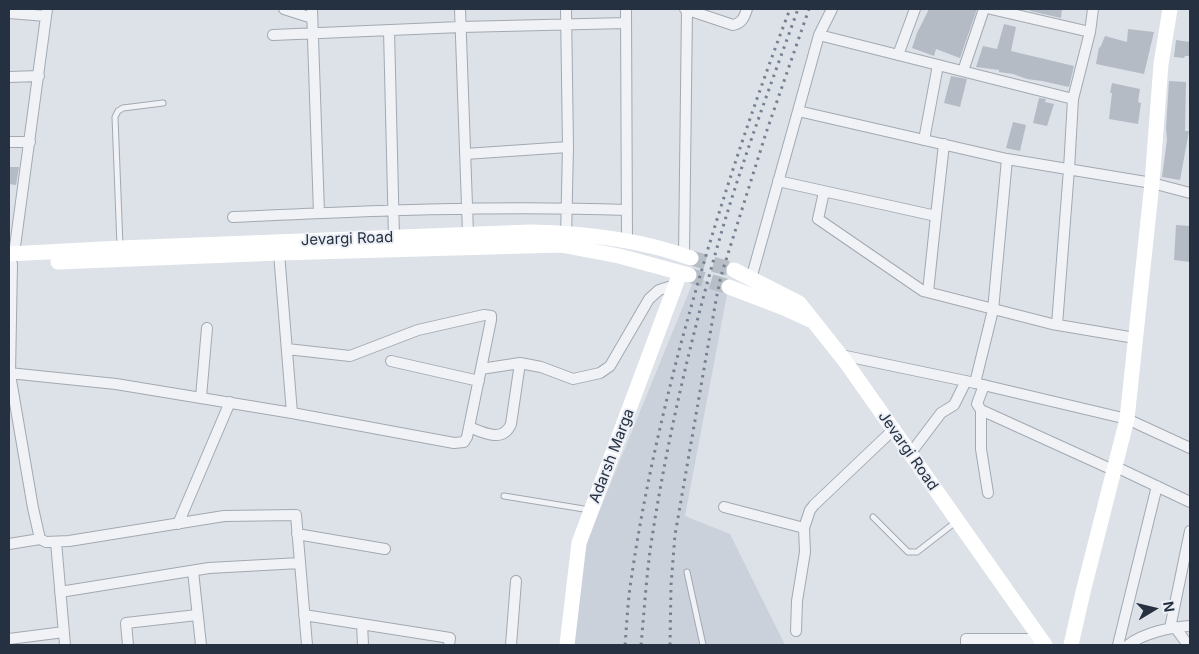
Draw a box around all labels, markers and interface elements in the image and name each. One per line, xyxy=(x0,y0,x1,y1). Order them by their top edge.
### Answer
street label: Jevargi Road xyxy=(301,228,393,250)
street label: Adarsh Marga xyxy=(586,406,638,506)
street label: Jevargi Road xyxy=(874,408,942,494)
north arrow xyxy=(1129,584,1179,634)
text: N xyxy=(1160,600,1179,613)

